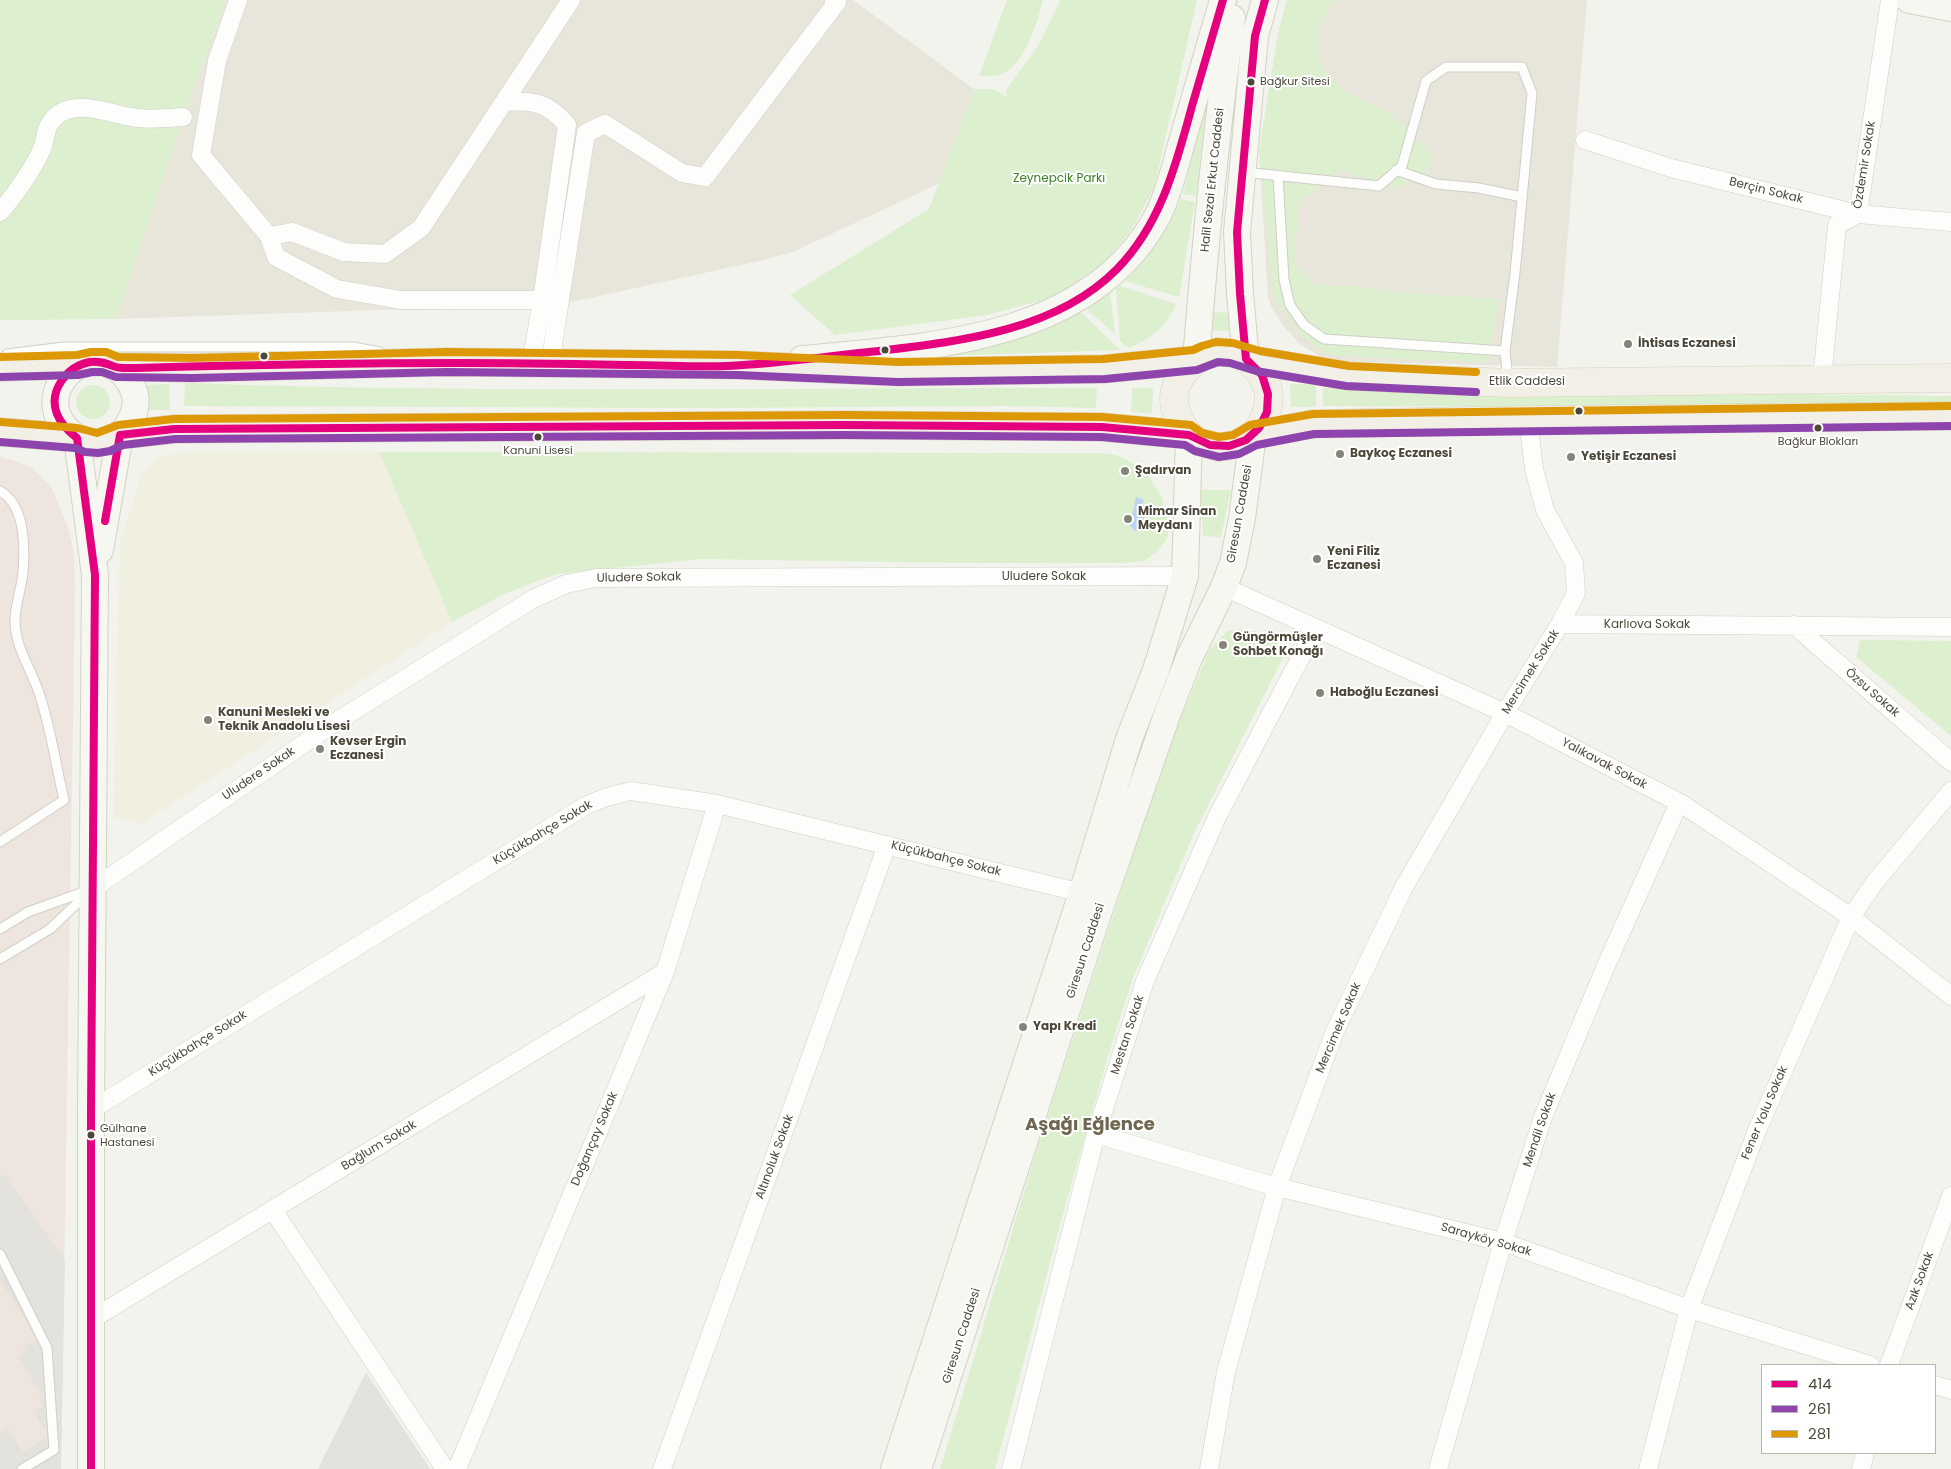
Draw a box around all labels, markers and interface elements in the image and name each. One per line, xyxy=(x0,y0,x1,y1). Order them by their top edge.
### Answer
place label: Bağkur Sitesi xyxy=(1260,75,1330,89)
marker: Bağkur Sitesi xyxy=(1246,77,1256,87)
street label: Halil Sezai Erkut Caddesi xyxy=(1198,107,1228,253)
street label: Özdemir Sokak xyxy=(1851,120,1879,210)
park label: Zeynepcik Parkı xyxy=(1013,172,1105,186)
street label: Berçin Sokak xyxy=(1728,175,1804,207)
place label: İhtisas Eczanesi xyxy=(1638,337,1736,351)
marker: İhtisas Eczanesi xyxy=(1622,338,1634,350)
unlabelled marker xyxy=(880,345,890,355)
unlabelled marker xyxy=(259,351,269,361)
street label: Etlik Caddesi xyxy=(1489,375,1565,389)
unlabelled marker xyxy=(1574,406,1584,416)
marker: Bağkur Blokları xyxy=(1813,423,1823,433)
marker: Kanuni Lisesi xyxy=(533,432,543,442)
place label: Bağkur Blokları xyxy=(1778,435,1858,449)
place label: Kanuni Lisesi xyxy=(503,444,573,458)
place label: Baykoç Eczanesi xyxy=(1350,447,1452,461)
marker: Baykoç Eczanesi xyxy=(1334,448,1346,460)
place label: Yetişir Eczanesi xyxy=(1581,450,1676,464)
marker: Yetişir Eczanesi xyxy=(1565,451,1577,463)
place label: Şadırvan xyxy=(1135,464,1191,478)
street label: Giresun Caddesi xyxy=(1224,464,1256,564)
marker: Şadırvan xyxy=(1119,465,1131,477)
place label: Mimar Sinan Meydanı xyxy=(1138,505,1216,533)
marker: Mimar Sinan Meydanı xyxy=(1122,513,1134,525)
place label: Yeni Filiz Eczanesi xyxy=(1327,545,1381,573)
marker: Yeni Filiz Eczanesi xyxy=(1311,553,1323,565)
street label: Uludere Sokak xyxy=(597,570,681,586)
street label: Uludere Sokak xyxy=(1002,570,1086,584)
street label: Karlıova Sokak xyxy=(1604,618,1690,632)
street label: Mercimek Sokak xyxy=(1499,627,1563,717)
place label: Güngörmüşler Sohbet Konağı xyxy=(1233,631,1323,659)
marker: Güngörmüşler Sohbet Konağı xyxy=(1217,639,1229,651)
street label: Özsu Sokak xyxy=(1842,666,1902,720)
place label: Haboğlu Eczanesi xyxy=(1330,686,1439,700)
marker: Haboğlu Eczanesi xyxy=(1314,687,1326,699)
place label: Kanuni Mesleki ve Teknik Anadolu Lisesi xyxy=(218,706,350,734)
marker: Kanuni Mesleki ve Teknik Anadolu Lisesi xyxy=(202,714,214,726)
place label: Kevser Ergin Eczanesi xyxy=(330,735,406,763)
street label: Yalıkavak Sokak xyxy=(1559,735,1649,793)
marker: Kevser Ergin Eczanesi xyxy=(314,743,326,755)
street label: Uludere Sokak xyxy=(220,744,298,804)
street label: Küçükbahçe Sokak xyxy=(491,798,595,868)
street label: Küçükbahçe Sokak xyxy=(889,838,1003,880)
street label: Giresun Caddesi xyxy=(1064,902,1108,1000)
street label: Mercimek Sokak xyxy=(1313,981,1365,1075)
street label: Mestan Sokak xyxy=(1108,993,1148,1077)
street label: Küçükbahçe Sokak xyxy=(146,1008,250,1080)
place label: Yapı Kredi xyxy=(1033,1020,1096,1034)
marker: Yapı Kredi xyxy=(1017,1021,1029,1033)
street label: Fener Yolu Sokak xyxy=(1739,1064,1791,1162)
street label: Doğançay Sokak xyxy=(569,1090,621,1188)
street label: Mendil Sokak xyxy=(1521,1091,1559,1169)
street label: Altınoluk Sokak xyxy=(753,1113,797,1201)
district label: Aşağı Eğlence xyxy=(1025,1114,1155,1136)
street label: Bağlum Sokak xyxy=(339,1118,419,1174)
place label: Gülhane Hastanesi xyxy=(100,1122,155,1148)
marker: Gülhane Hastanesi xyxy=(86,1130,96,1140)
street label: Sarayköy Sokak xyxy=(1439,1220,1533,1260)
street label: Azık Sokak xyxy=(1903,1250,1937,1312)
street label: Giresun Caddesi xyxy=(940,1287,984,1385)
legend xyxy=(1761,1364,1936,1454)
text: 414 xyxy=(1808,1373,1832,1394)
text: 261 xyxy=(1808,1398,1831,1419)
text: 281 xyxy=(1808,1423,1831,1444)

